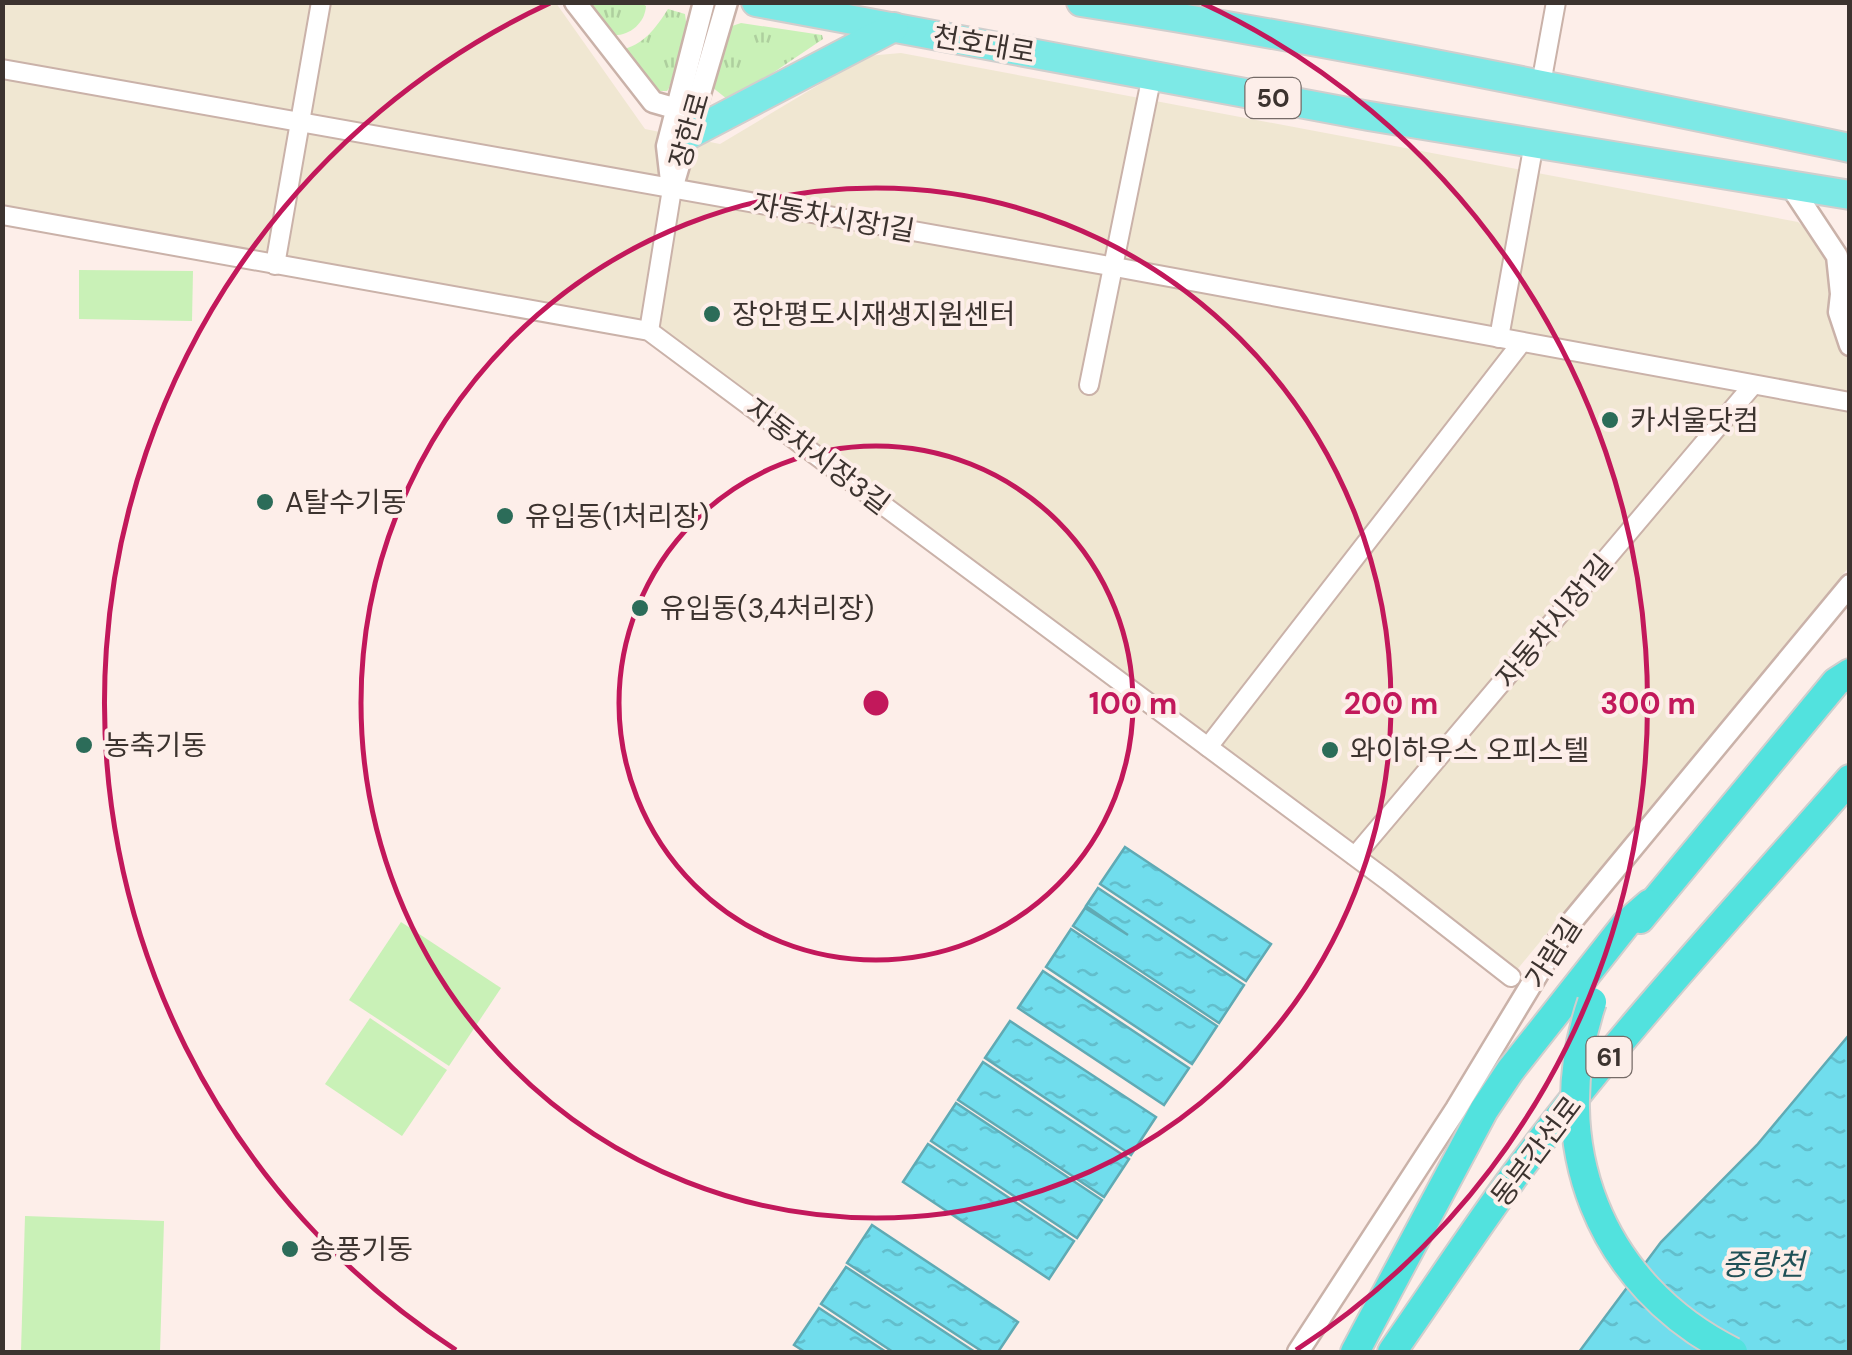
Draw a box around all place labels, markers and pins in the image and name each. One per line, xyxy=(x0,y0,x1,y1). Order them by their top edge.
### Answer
place label: 장안평도시재생지원센터 xyxy=(732,296,1015,333)
marker: 장안평도시재생지원센터 xyxy=(701,303,723,325)
place label: 카서울닷컴 xyxy=(1630,402,1759,439)
marker: 카서울닷컴 xyxy=(1599,409,1621,431)
place label: A탈수기동 xyxy=(285,484,407,521)
marker: A탈수기동 xyxy=(254,491,276,513)
place label: 유입동(1처리장) xyxy=(525,498,709,535)
marker: 유입동(1처리장) xyxy=(494,505,516,527)
place label: 유입동(3,4처리장) xyxy=(660,590,874,627)
marker: 유입동(3,4처리장) xyxy=(629,597,651,619)
centre of rings xyxy=(858,685,894,721)
place label: 농축기동 xyxy=(104,727,207,764)
place label: 와이하우스 오피스텔 xyxy=(1350,732,1589,769)
marker: 농축기동 xyxy=(73,734,95,756)
marker: 와이하우스 오피스텔 xyxy=(1319,739,1341,761)
place label: 송풍기동 xyxy=(310,1231,413,1268)
marker: 송풍기동 xyxy=(279,1238,301,1260)

